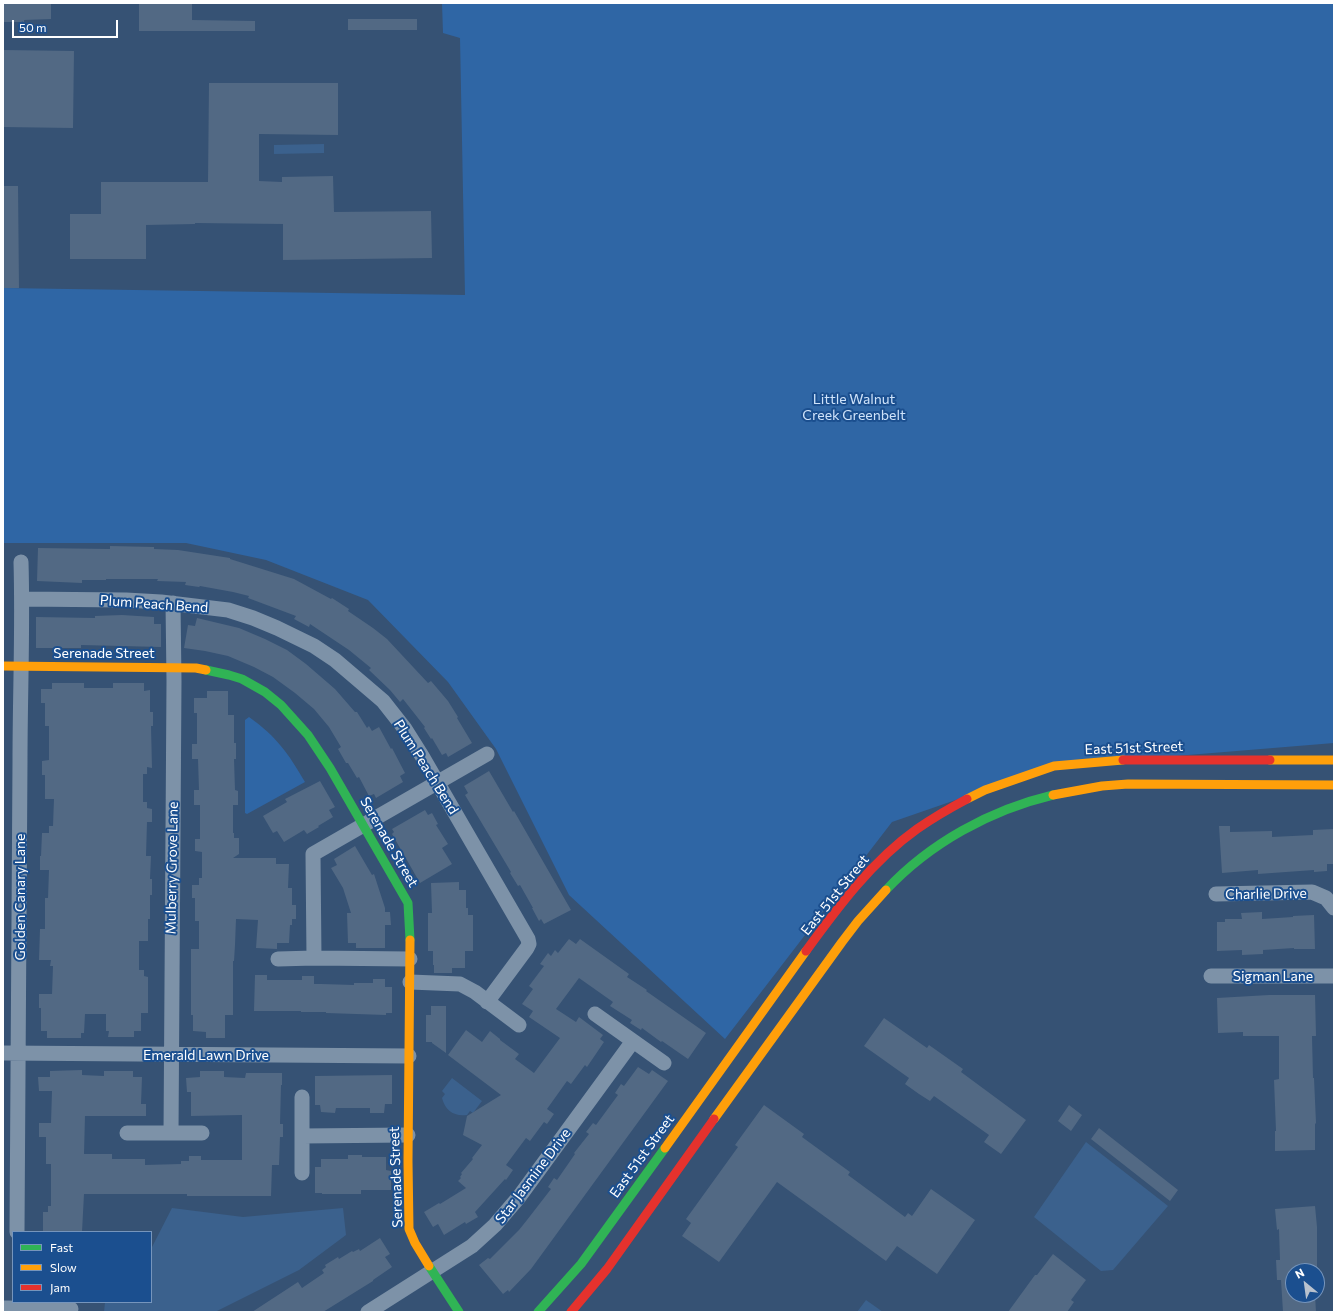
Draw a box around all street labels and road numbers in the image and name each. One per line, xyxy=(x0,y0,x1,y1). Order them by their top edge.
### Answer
street label: Plum Peach Bend xyxy=(99,592,209,616)
street label: Serenade Street xyxy=(53,645,155,661)
street label: Plum Peach Bend xyxy=(390,717,462,817)
street label: East 51st Street xyxy=(1084,738,1184,758)
street label: Serenade Street xyxy=(356,794,422,890)
street label: Mulberry Grove Lane xyxy=(162,801,182,935)
street label: Golden Canary Lane xyxy=(12,834,28,960)
street label: East 51st Street xyxy=(797,851,873,939)
street label: Charlie Drive xyxy=(1225,885,1307,903)
street label: Sigman Lane xyxy=(1233,968,1313,984)
street label: Emerald Lawn Drive xyxy=(143,1047,269,1063)
street label: East 51st Street xyxy=(606,1111,678,1201)
street label: Star Jasmine Drive xyxy=(492,1125,574,1227)
street label: Serenade Street xyxy=(386,1126,406,1228)

